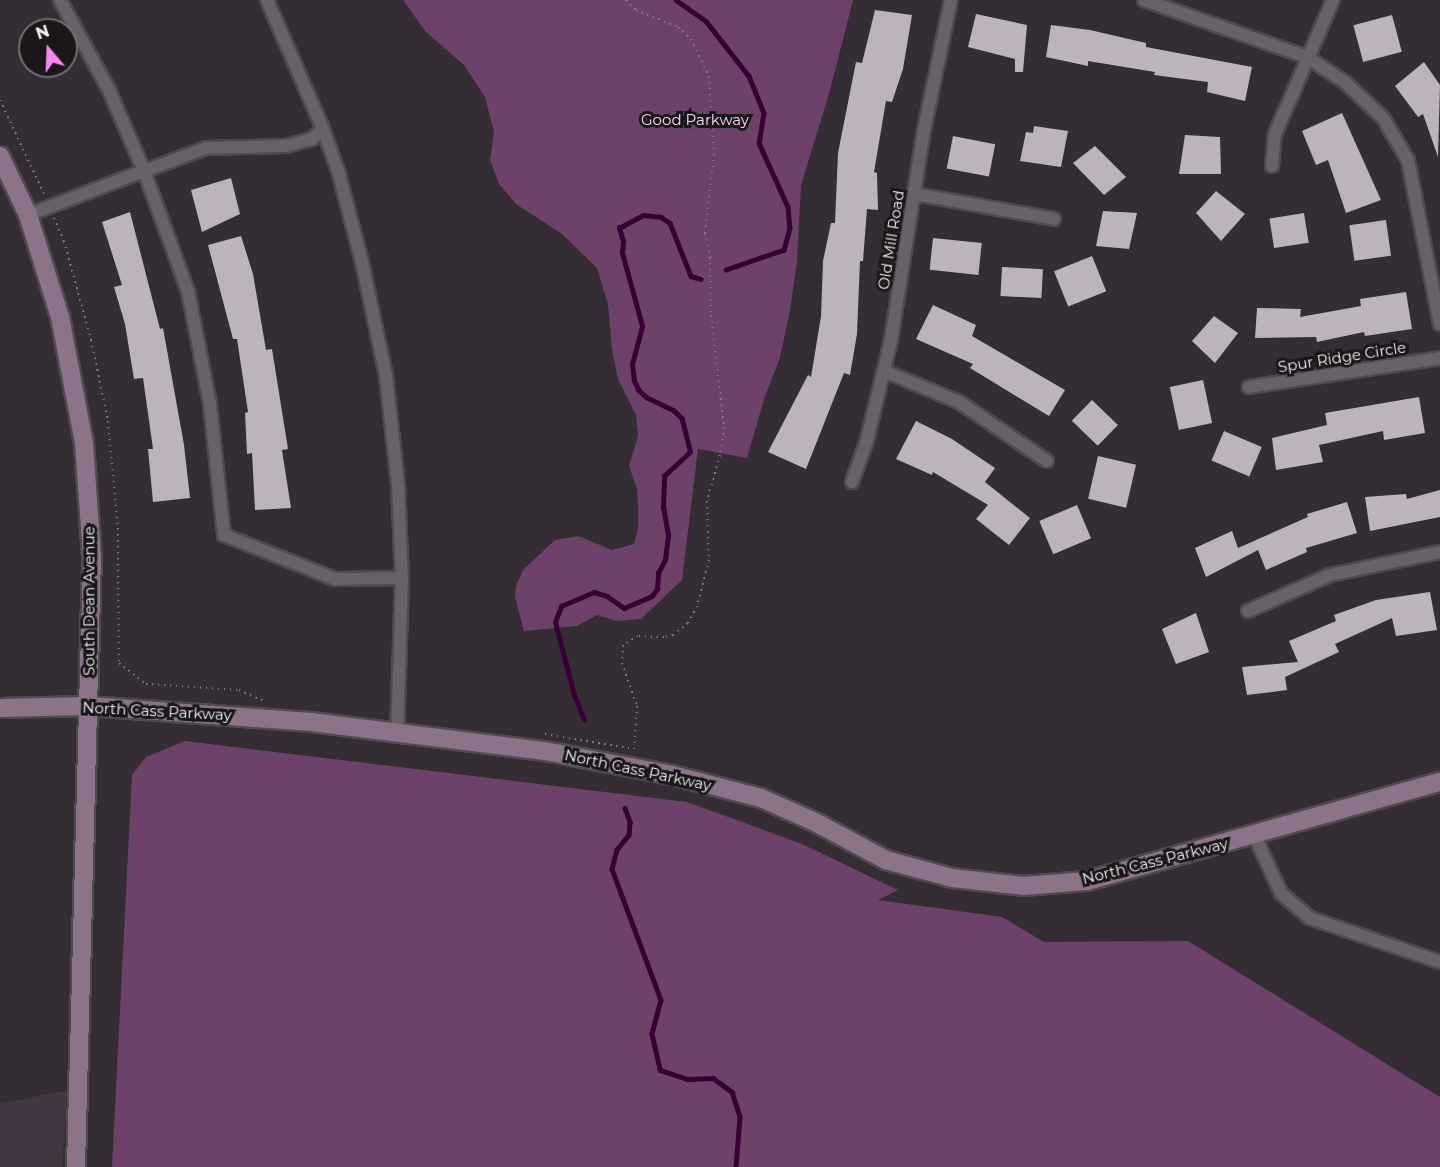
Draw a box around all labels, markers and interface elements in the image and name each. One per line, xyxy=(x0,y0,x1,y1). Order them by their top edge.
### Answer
north arrow xyxy=(18,18,78,78)
text: N xyxy=(33,21,52,43)
park label: Good Parkway xyxy=(641,111,749,129)
street label: Old Mill Road xyxy=(874,189,908,291)
street label: Spur Ridge Circle xyxy=(1277,338,1407,376)
street label: South Dean Avenue xyxy=(80,526,98,676)
street label: North Cass Parkway xyxy=(82,698,232,724)
street label: North Cass Parkway xyxy=(563,746,713,794)
street label: North Cass Parkway xyxy=(1080,834,1230,888)

